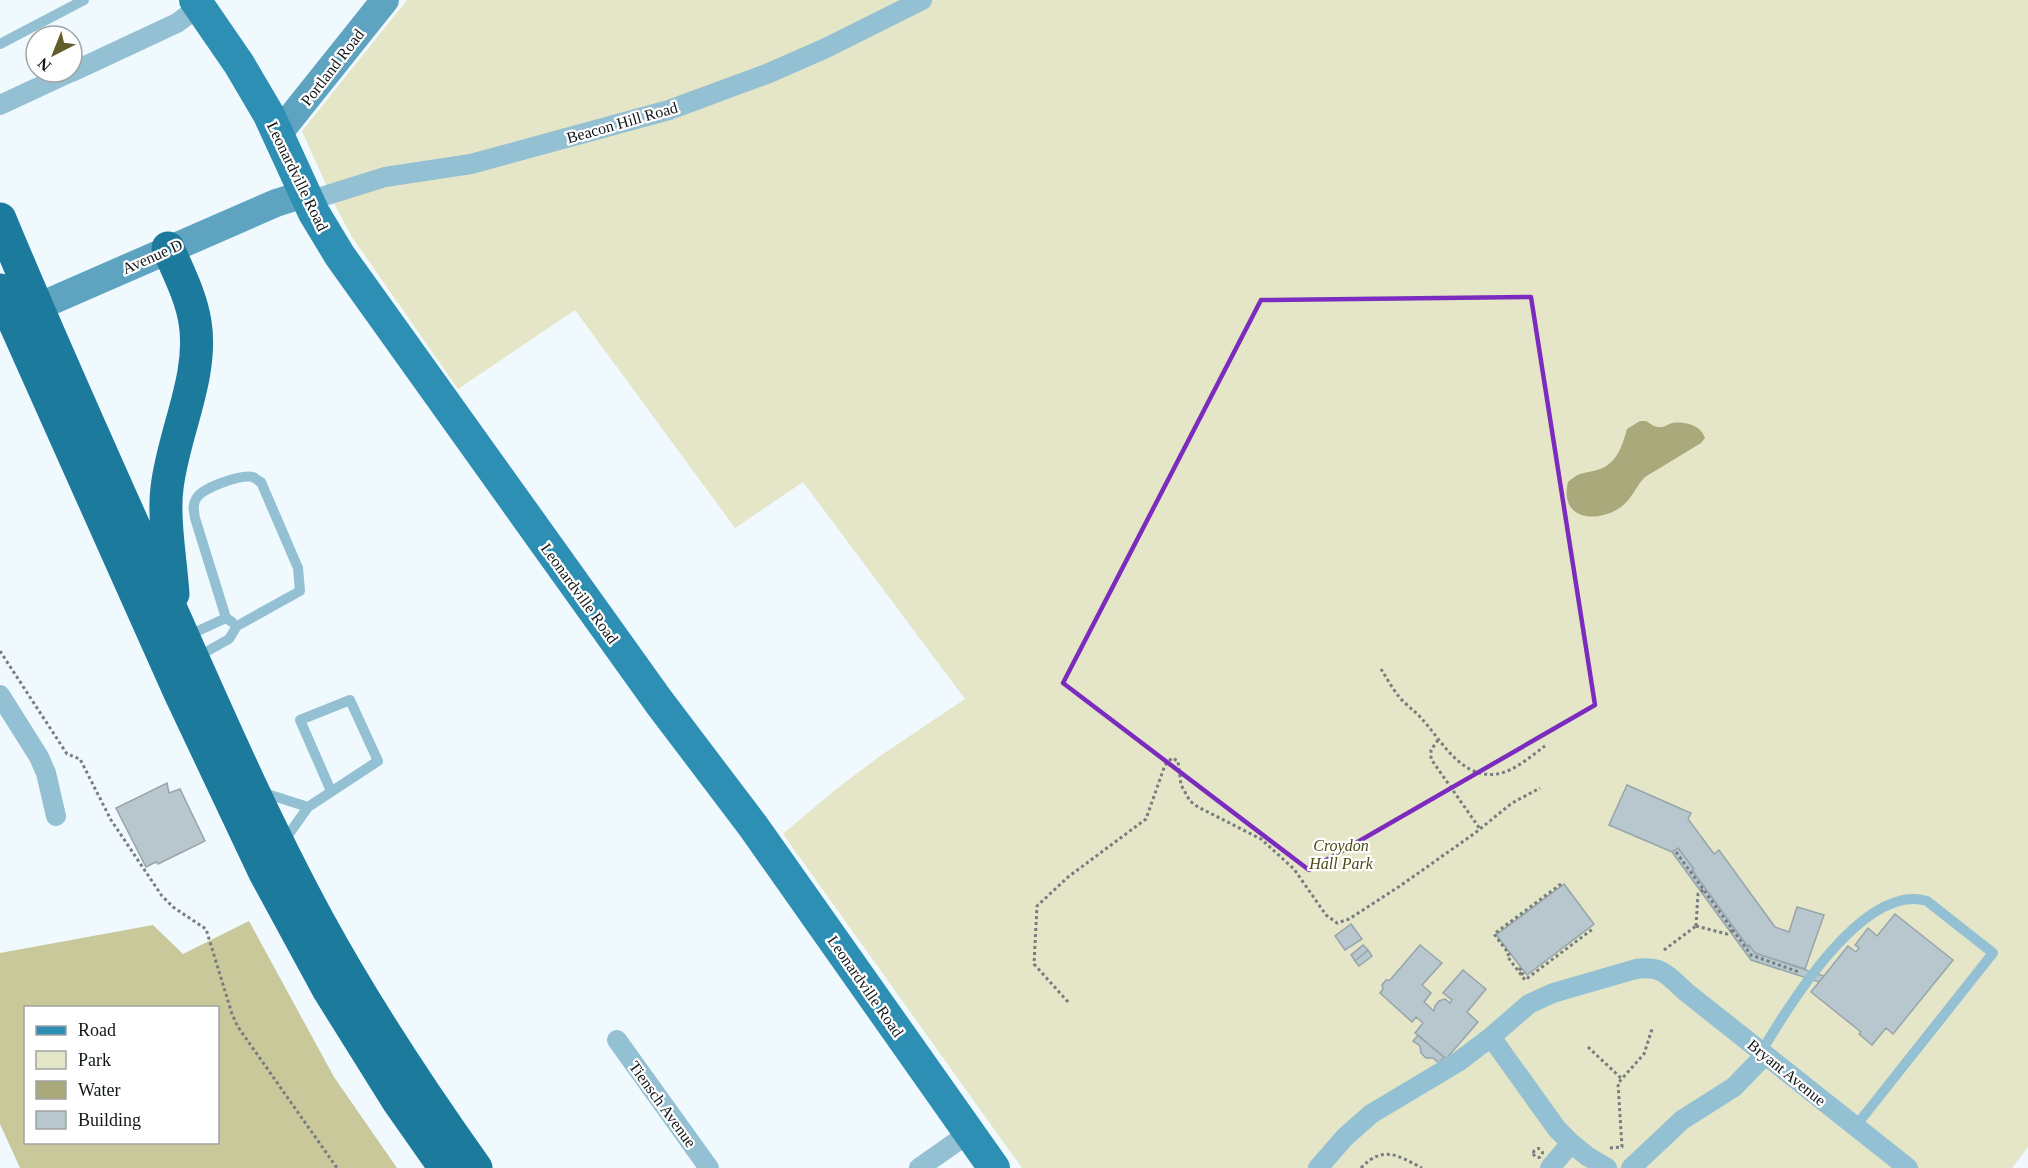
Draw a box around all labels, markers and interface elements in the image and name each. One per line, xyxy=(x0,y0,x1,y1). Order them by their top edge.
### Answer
north arrow xyxy=(24,24,84,84)
street label: Portland Road xyxy=(297,26,367,109)
text: N xyxy=(34,54,54,75)
street label: Beacon Hill Road xyxy=(565,99,680,146)
street label: Leonardville Road xyxy=(264,119,331,234)
street label: Avenue D xyxy=(119,236,185,277)
street label: Leonardville Road xyxy=(538,540,622,647)
park label: Croydon Hall Park xyxy=(1308,837,1374,872)
street label: Leonardville Road xyxy=(824,932,907,1040)
legend xyxy=(24,1006,219,1144)
text: Road xyxy=(78,1020,116,1040)
street label: Bryant Avenue xyxy=(1744,1036,1829,1110)
text: Park xyxy=(78,1050,111,1070)
street label: Tiensch Avenue xyxy=(626,1058,699,1150)
text: Water xyxy=(78,1080,121,1100)
text: Building xyxy=(78,1110,141,1130)

